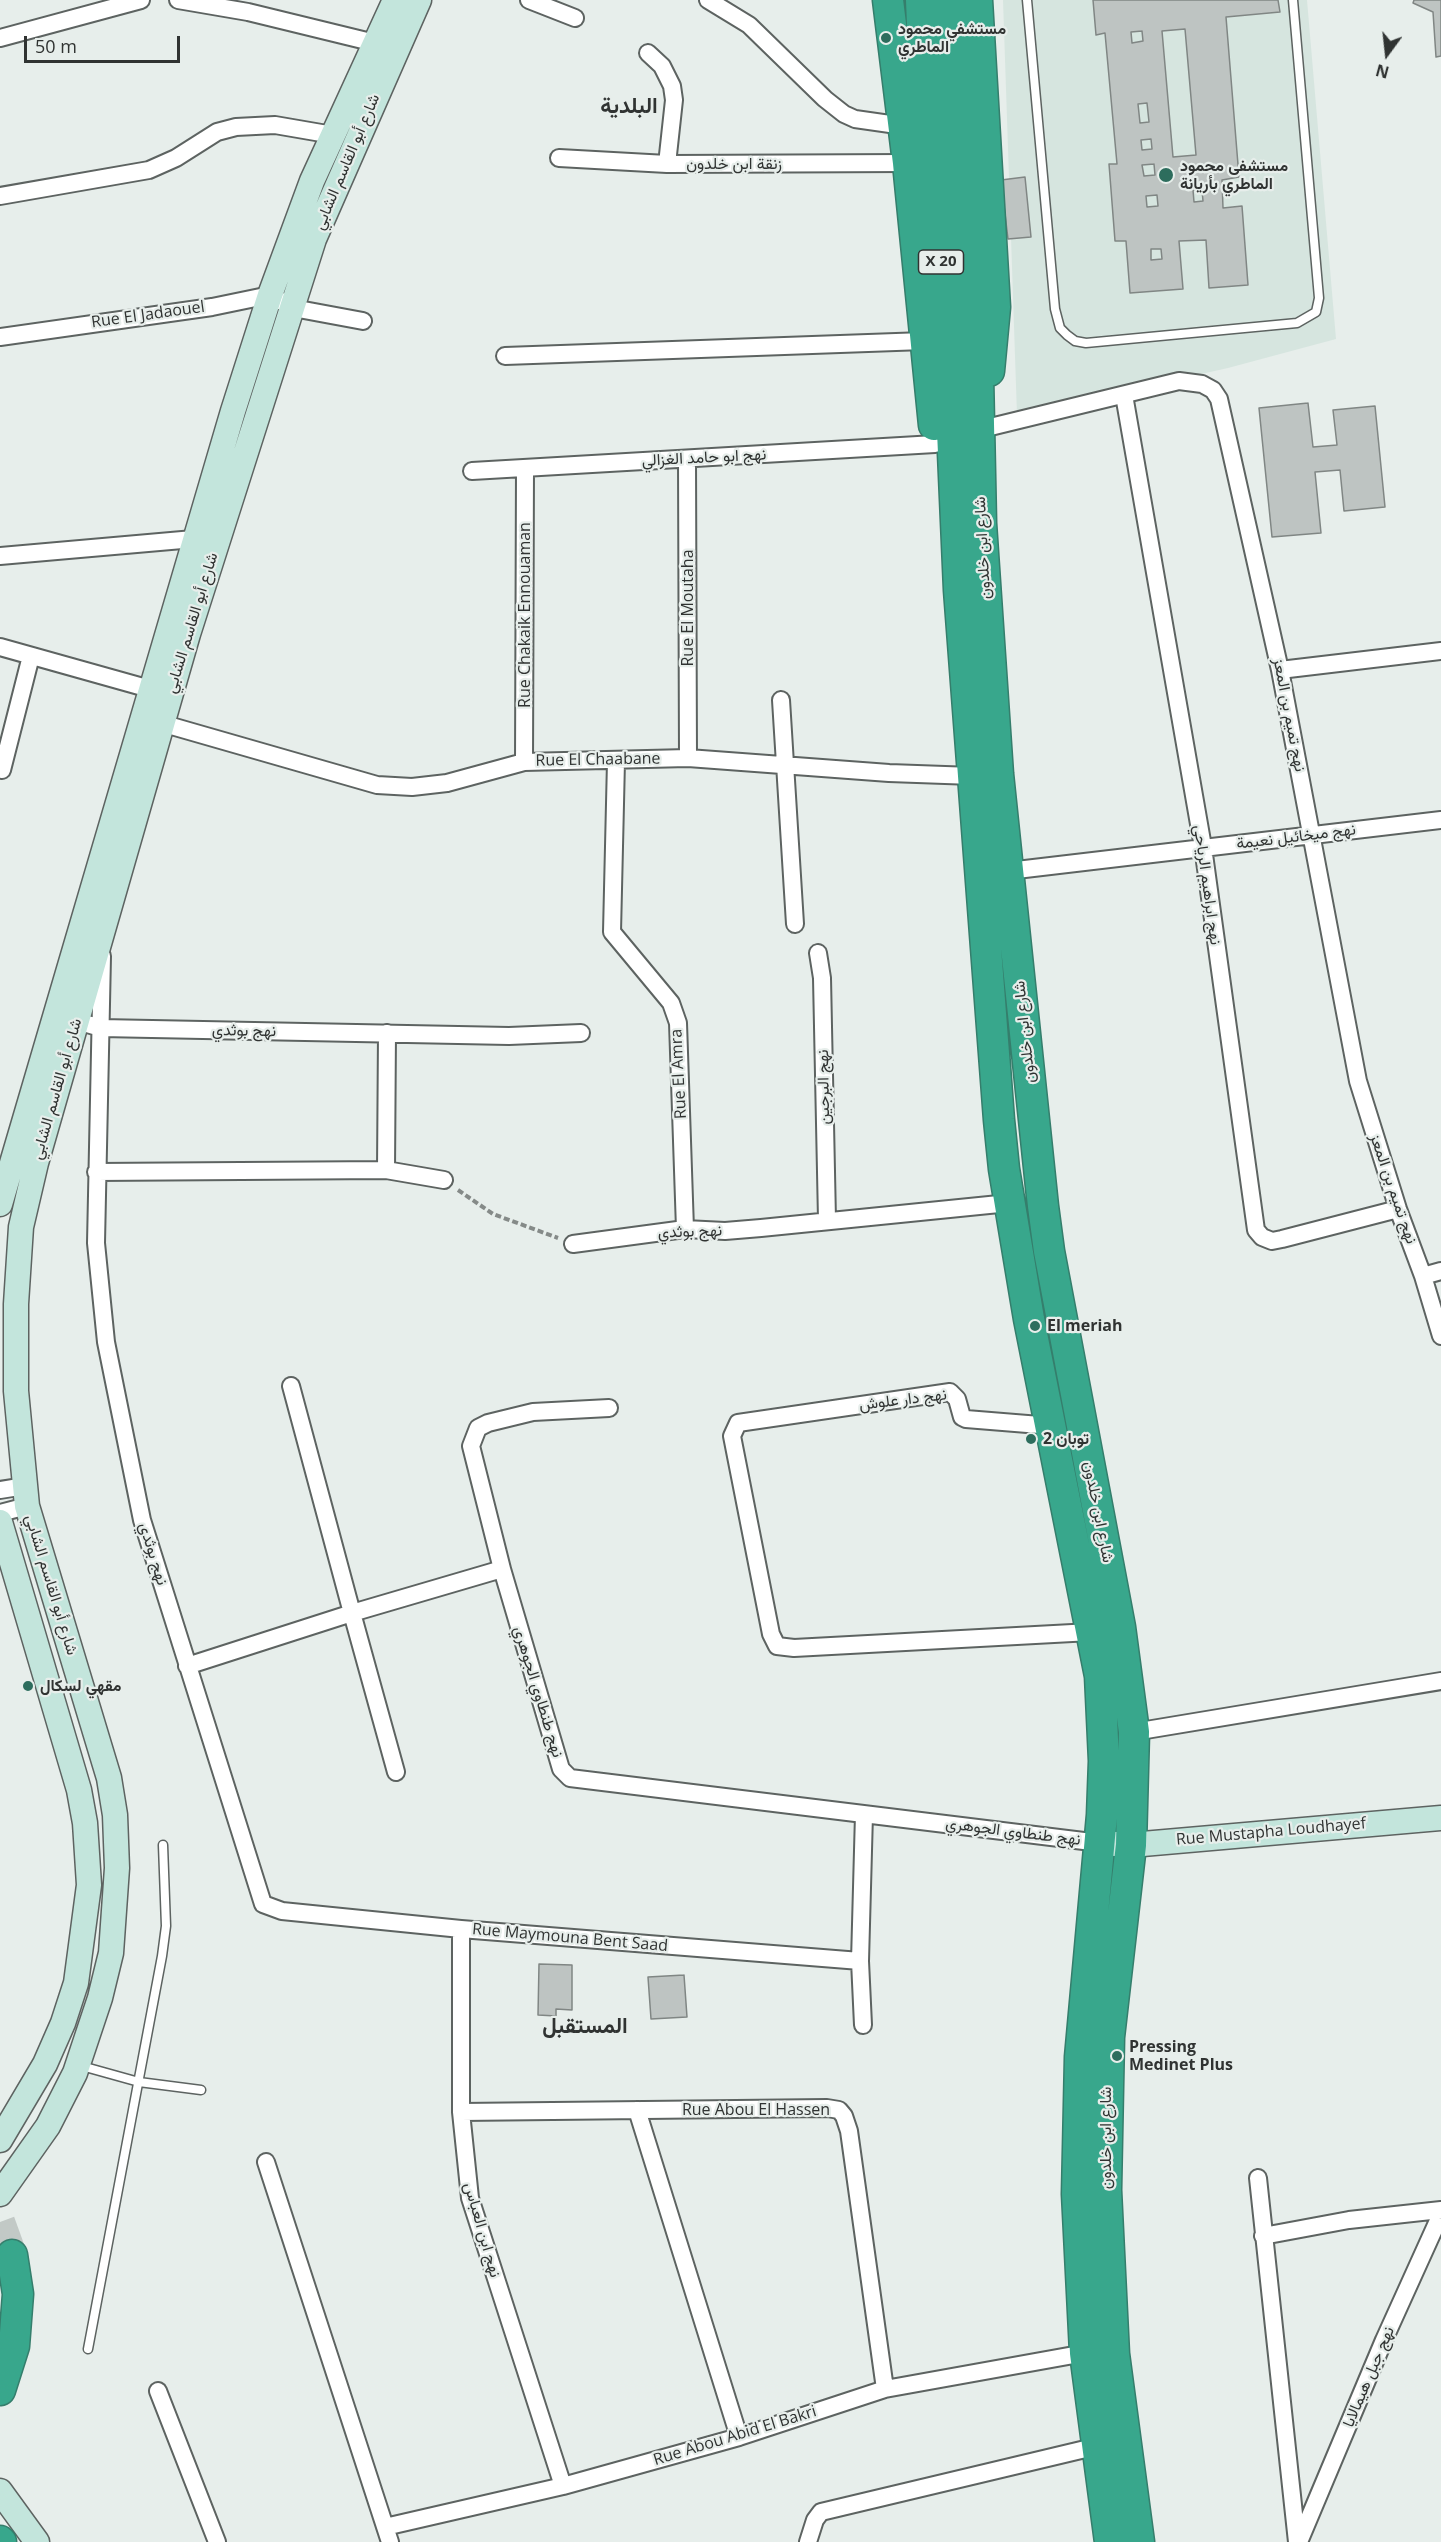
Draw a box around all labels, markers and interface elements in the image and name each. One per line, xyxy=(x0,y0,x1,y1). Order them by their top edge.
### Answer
place label: مستشفي محمود الماطري xyxy=(898,19,1006,57)
scale bar xyxy=(27,24,183,62)
north arrow xyxy=(1357,24,1417,84)
marker: مستشفي محمود الماطري xyxy=(879,31,893,45)
text: 50 m xyxy=(35,34,77,58)
text: N xyxy=(1373,59,1391,84)
street label: شارع أبو القاسم الشابي xyxy=(310,91,384,233)
district label: البلدية xyxy=(600,94,658,120)
street label: زنقة ابن خلدون xyxy=(686,154,782,174)
place label: مستشفى محمود الماطري بأريانة xyxy=(1180,156,1288,194)
marker: مستشفى محمود الماطري بأريانة xyxy=(1157,166,1175,184)
road number: X 20 xyxy=(918,250,964,274)
street label: Rue El Jadaouel xyxy=(90,298,206,332)
street label: نهج ابو حامد الغزالي xyxy=(641,445,767,471)
street label: شارع ابن خلدون xyxy=(971,496,995,600)
street label: Rue Chakaik Ennouaman xyxy=(515,522,535,708)
street label: Rue El Moutaha xyxy=(678,549,698,667)
street label: شارع أبو القاسم الشابي xyxy=(161,550,223,696)
street label: نهج تميم بن المعز xyxy=(1269,657,1309,773)
street label: Rue El Chaabane xyxy=(535,749,661,771)
street label: نهج ميخائيل نعيمة xyxy=(1235,820,1357,854)
street label: نهج ابراهيم الرياحي xyxy=(1189,824,1225,946)
street label: شارع ابن خلدون xyxy=(1010,980,1040,1084)
street label: شارع أبو القاسم الشابي xyxy=(28,1016,86,1162)
street label: نهج بوثدي xyxy=(212,1021,276,1041)
street label: Rue El Amra xyxy=(667,1028,691,1120)
street label: نهج البرجين xyxy=(814,1049,834,1125)
street label: نهج تميم بن المعز xyxy=(1365,1131,1421,1247)
street label: نهج بوثدي xyxy=(658,1221,722,1243)
place label: El meriah xyxy=(1047,1316,1122,1336)
marker: El meriah xyxy=(1028,1319,1042,1333)
street label: نهج دار علوش xyxy=(858,1385,948,1415)
place label: توبان 2 xyxy=(1043,1429,1089,1449)
marker: توبان 2 xyxy=(1024,1432,1038,1446)
street label: شارع ابن خلدون xyxy=(1079,1460,1117,1564)
street label: شارع أبو القاسم الشابي xyxy=(20,1512,82,1658)
street label: نهج بوثدي xyxy=(134,1520,172,1588)
street label: نهج طنطاوي الجوهري xyxy=(509,1624,567,1760)
place label: مقهي لسكال xyxy=(40,1676,121,1696)
marker: مقهي لسكال xyxy=(21,1679,35,1693)
street label: نهج طنطاوي الجوهري xyxy=(944,1814,1082,1850)
street label: Rue Mustapha Loudhayef xyxy=(1175,1814,1367,1850)
street label: Rue Maymouna Bent Saad xyxy=(471,1920,669,1956)
district label: المستقبل xyxy=(542,2014,628,2040)
place label: Pressing Medinet Plus xyxy=(1129,2037,1233,2075)
marker: Pressing Medinet Plus xyxy=(1110,2049,1124,2063)
street label: شارع ابن خلدون xyxy=(1096,2087,1116,2189)
street label: Rue Abou El Hassen xyxy=(682,2100,830,2120)
street label: نهج ابن العباس xyxy=(459,2180,505,2280)
street label: نهج جبل هيمالايا xyxy=(1339,2324,1399,2430)
street label: Rue Abou Abid El Bakri xyxy=(651,2402,819,2470)

